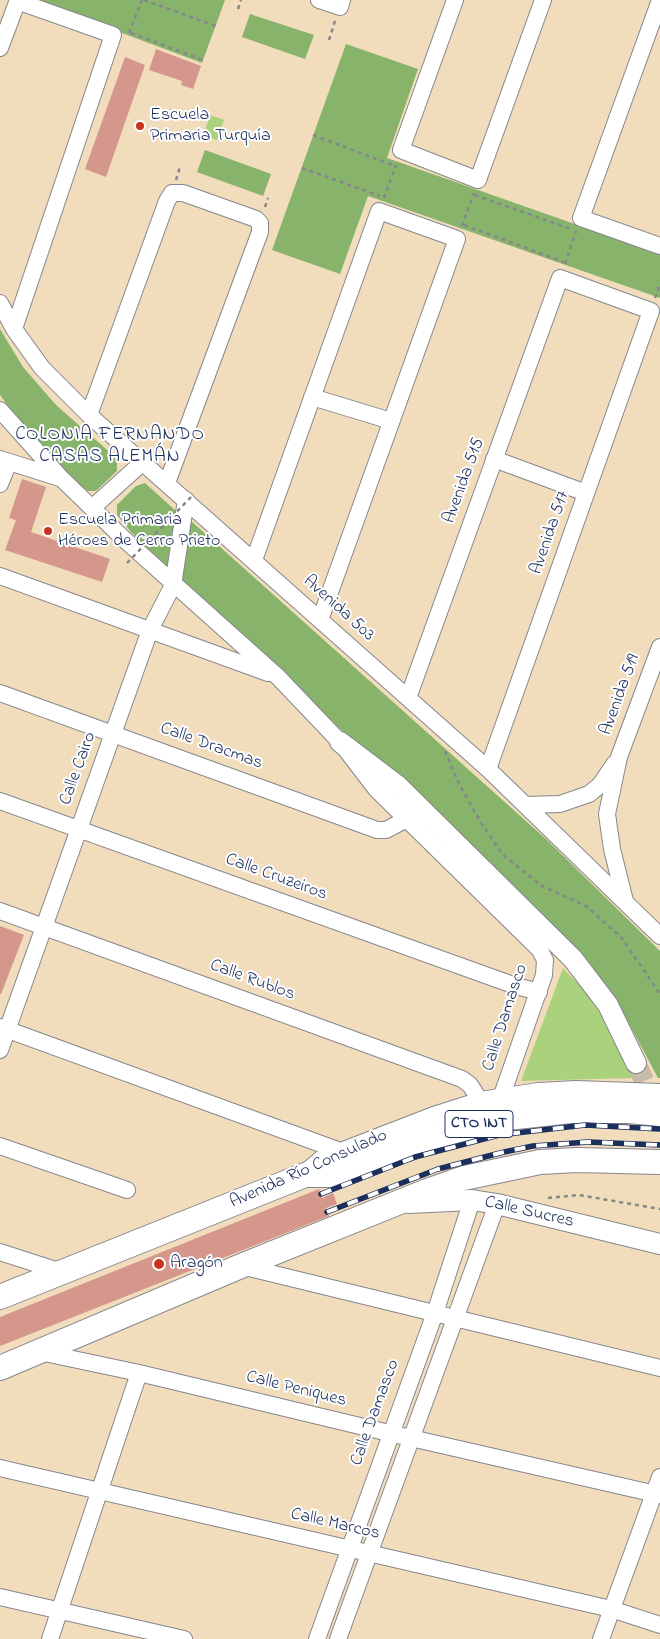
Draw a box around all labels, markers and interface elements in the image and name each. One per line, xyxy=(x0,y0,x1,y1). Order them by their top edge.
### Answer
place label: Escuela Primaria Turquía xyxy=(150,105,271,148)
marker: Escuela Primaria Turquía xyxy=(134,120,146,132)
district label: COLONIA FERNANDO CASAS ALEMÁN xyxy=(13,425,207,469)
street label: Avenida 515 xyxy=(440,435,490,527)
street label: Avenida 517 xyxy=(527,489,575,577)
place label: Escuela Primaria Héroes de Cerro Prieto xyxy=(58,510,220,552)
marker: Escuela Primaria Héroes de Cerro Prieto xyxy=(42,525,54,537)
street label: Avenida 503 xyxy=(298,571,378,647)
street label: Avenida 519 xyxy=(596,652,646,738)
street label: Calle Dracmas xyxy=(157,718,265,776)
street label: Calle Cairo xyxy=(56,730,102,808)
street label: Calle Cruzeiros xyxy=(222,850,330,906)
street label: Calle Rublos xyxy=(207,956,297,1006)
street label: Calle Damasco xyxy=(479,962,533,1074)
road number: CTO INT xyxy=(445,1110,513,1138)
street label: Avenida Río Consulado xyxy=(227,1126,391,1214)
street label: Calle Sucres xyxy=(482,1192,576,1234)
place label: Aragón xyxy=(170,1253,223,1275)
marker: Aragón xyxy=(152,1257,166,1271)
street label: Calle Damasco xyxy=(347,1357,405,1469)
street label: Calle Peniques xyxy=(244,1367,348,1413)
street label: Calle Marcos xyxy=(288,1504,382,1546)

